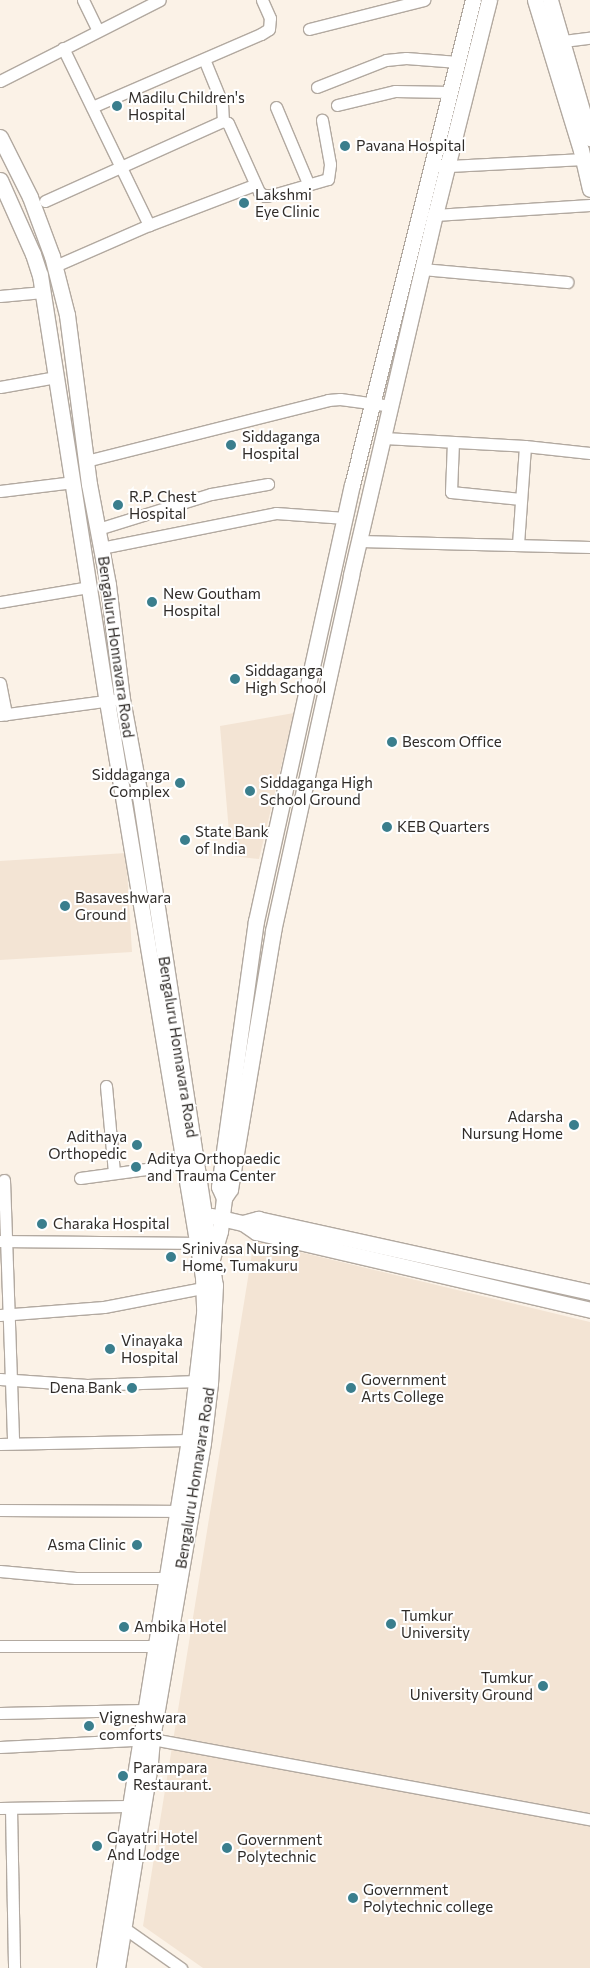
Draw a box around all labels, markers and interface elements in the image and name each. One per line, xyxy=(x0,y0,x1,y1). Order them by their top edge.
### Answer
place label: Madilu Children's Hospital xyxy=(128,88,245,123)
marker: Madilu Children's Hospital xyxy=(110,99,124,113)
place label: Pavana Hospital xyxy=(356,137,465,155)
marker: Pavana Hospital xyxy=(338,139,352,153)
place label: Lakshmi Eye Clinic xyxy=(255,185,320,220)
marker: Lakshmi Eye Clinic xyxy=(237,196,251,210)
place label: Siddaganga Hospital xyxy=(242,427,320,462)
marker: Siddaganga Hospital xyxy=(224,438,238,452)
place label: R.P. Chest Hospital xyxy=(129,487,197,522)
marker: R.P. Chest Hospital xyxy=(111,498,125,512)
street label: Bengaluru Honnavara Road xyxy=(94,555,138,739)
place label: New Goutham Hospital xyxy=(163,584,261,619)
marker: New Goutham Hospital xyxy=(145,595,159,609)
place label: Siddaganga High School xyxy=(245,661,326,696)
marker: Siddaganga High School xyxy=(229,673,241,685)
place label: Bescom Office xyxy=(402,733,502,751)
marker: Bescom Office xyxy=(386,736,398,748)
place label: Siddaganga Complex xyxy=(92,765,170,800)
place label: Siddaganga High School Ground xyxy=(260,773,373,808)
marker: Siddaganga Complex xyxy=(174,777,186,789)
marker: Siddaganga High School Ground xyxy=(244,785,256,797)
place label: KEB Quarters xyxy=(397,818,490,836)
marker: KEB Quarters xyxy=(381,821,393,833)
place label: State Bank of India xyxy=(195,822,269,857)
marker: State Bank of India xyxy=(179,834,191,846)
place label: Basaveshwara Ground xyxy=(75,888,171,923)
marker: Basaveshwara Ground xyxy=(59,900,71,912)
street label: Bengaluru Honnavara Road xyxy=(155,955,201,1139)
place label: Adarsha Nursung Home xyxy=(462,1107,563,1142)
marker: Adarsha Nursung Home xyxy=(567,1118,581,1132)
place label: Adithaya Orthopedic xyxy=(48,1127,127,1162)
marker: Adithaya Orthopedic xyxy=(131,1139,143,1151)
place label: Aditya Orthopaedic and Trauma Center xyxy=(147,1149,281,1184)
marker: Aditya Orthopaedic and Trauma Center xyxy=(129,1160,143,1174)
place label: Charaka Hospital xyxy=(53,1215,170,1233)
marker: Charaka Hospital xyxy=(35,1217,49,1231)
place label: Srinivasa Nursing Home, Tumakuru xyxy=(182,1239,299,1274)
marker: Srinivasa Nursing Home, Tumakuru xyxy=(164,1250,178,1264)
place label: Vinayaka Hospital xyxy=(121,1331,183,1366)
marker: Vinayaka Hospital xyxy=(103,1342,117,1356)
place label: Government Arts College xyxy=(361,1370,446,1405)
place label: Dena Bank xyxy=(49,1379,122,1397)
marker: Dena Bank xyxy=(126,1382,138,1394)
marker: Government Arts College xyxy=(345,1382,357,1394)
street label: Bengaluru Honnavara Road xyxy=(172,1386,218,1570)
place label: Asma Clinic xyxy=(47,1536,126,1554)
marker: Asma Clinic xyxy=(130,1538,144,1552)
place label: Tumkur University xyxy=(401,1606,470,1641)
place label: Ambika Hotel xyxy=(134,1618,227,1636)
marker: Tumkur University xyxy=(385,1618,397,1630)
marker: Ambika Hotel xyxy=(118,1621,130,1633)
place label: Tumkur University Ground xyxy=(410,1668,533,1703)
marker: Tumkur University Ground xyxy=(537,1680,549,1692)
place label: Vigneshwara comforts xyxy=(99,1708,186,1743)
marker: Vigneshwara comforts xyxy=(83,1720,95,1732)
place label: Parampara Restaurant. xyxy=(133,1758,212,1793)
marker: Parampara Restaurant. xyxy=(117,1770,129,1782)
place label: Gayatri Hotel And Lodge xyxy=(107,1828,198,1863)
place label: Government Polytechnic xyxy=(237,1830,322,1865)
marker: Gayatri Hotel And Lodge xyxy=(91,1840,103,1852)
marker: Government Polytechnic xyxy=(221,1842,233,1854)
place label: Government Polytechnic college xyxy=(363,1880,493,1915)
marker: Government Polytechnic college xyxy=(347,1892,359,1904)

